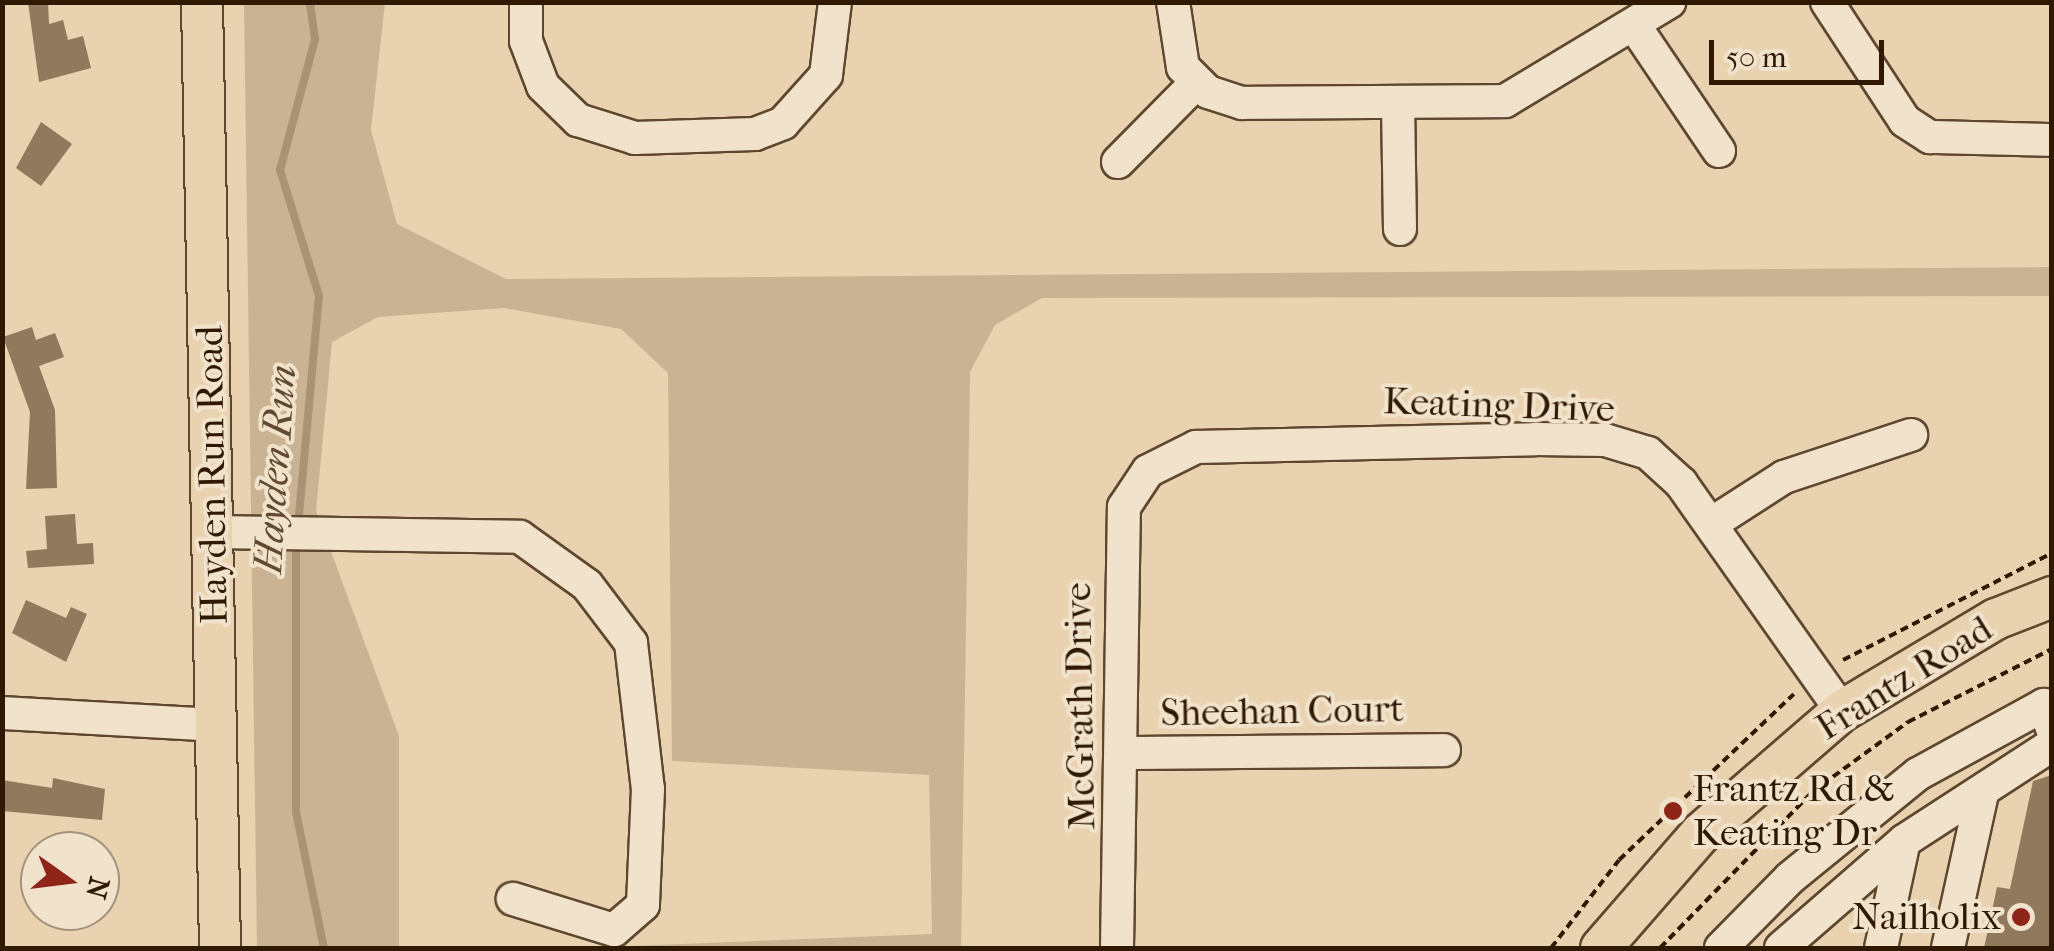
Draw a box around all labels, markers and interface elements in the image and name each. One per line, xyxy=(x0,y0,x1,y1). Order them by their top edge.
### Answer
scale bar xyxy=(1714,20,1889,82)
text: 50 m xyxy=(1726,40,1787,75)
street label: Hayden Run Road xyxy=(187,325,237,625)
water label: Hayden Run xyxy=(244,363,306,575)
street label: Keating Drive xyxy=(1383,378,1615,432)
street label: McGrath Drive xyxy=(1055,582,1105,830)
street label: Frantz Road xyxy=(1808,606,2000,750)
street label: Sheehan Court xyxy=(1160,686,1404,736)
place label: Frantz Rd & Keating Dr xyxy=(1693,766,1895,856)
marker: Frantz Rd & Keating Dr xyxy=(1662,800,1684,822)
north arrow xyxy=(20,831,120,931)
text: N xyxy=(79,874,116,902)
place label: Nailholix xyxy=(1852,894,2001,940)
marker: Nailholix xyxy=(2010,906,2032,928)

